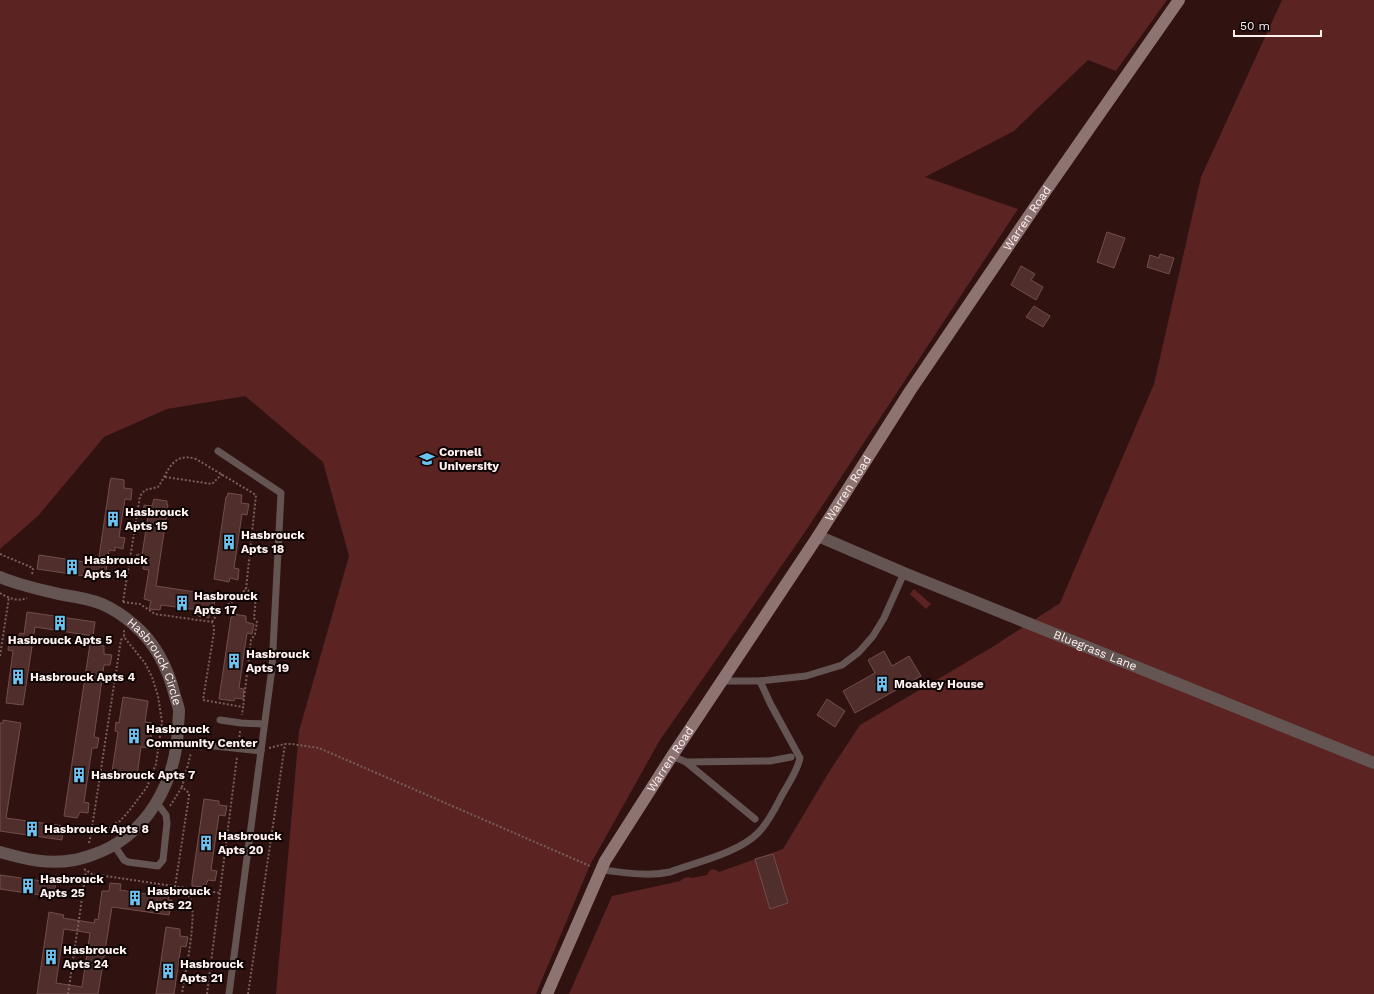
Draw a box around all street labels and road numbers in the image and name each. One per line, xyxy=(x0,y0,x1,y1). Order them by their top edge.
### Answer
street label: Warren Road xyxy=(1000,183,1054,253)
street label: Warren Road xyxy=(822,453,874,524)
street label: Hasbrouck Circle xyxy=(124,615,184,707)
street label: Bluegrass Lane xyxy=(1051,627,1139,674)
street label: Warren Road xyxy=(644,724,697,795)

